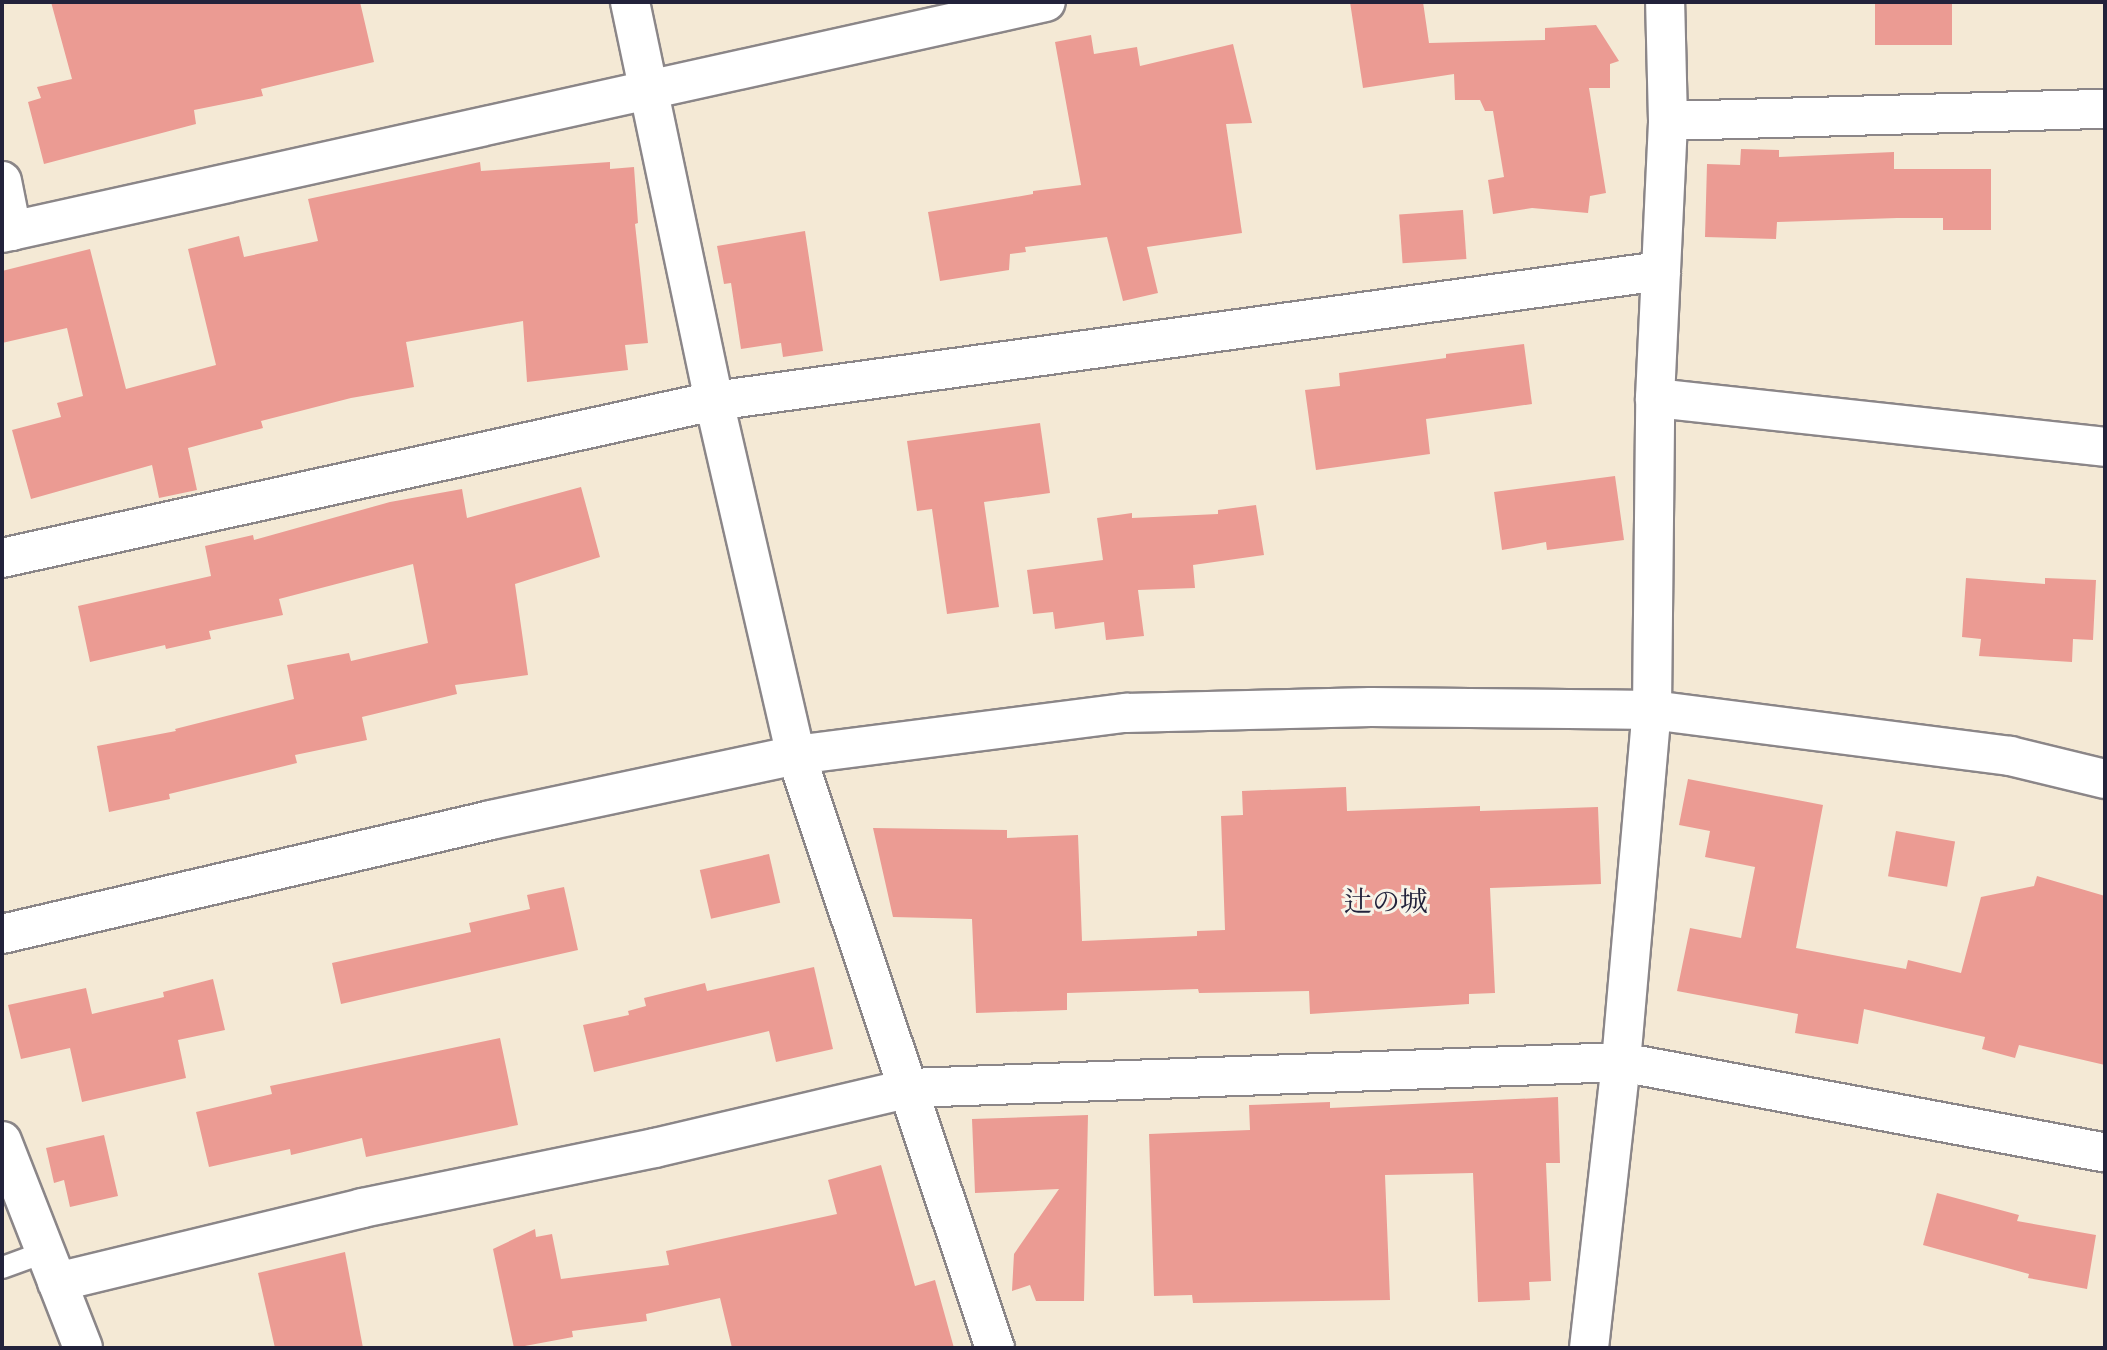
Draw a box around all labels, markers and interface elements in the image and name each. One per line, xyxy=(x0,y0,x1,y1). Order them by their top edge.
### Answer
district label: 辻の城 xyxy=(1344,885,1428,919)

